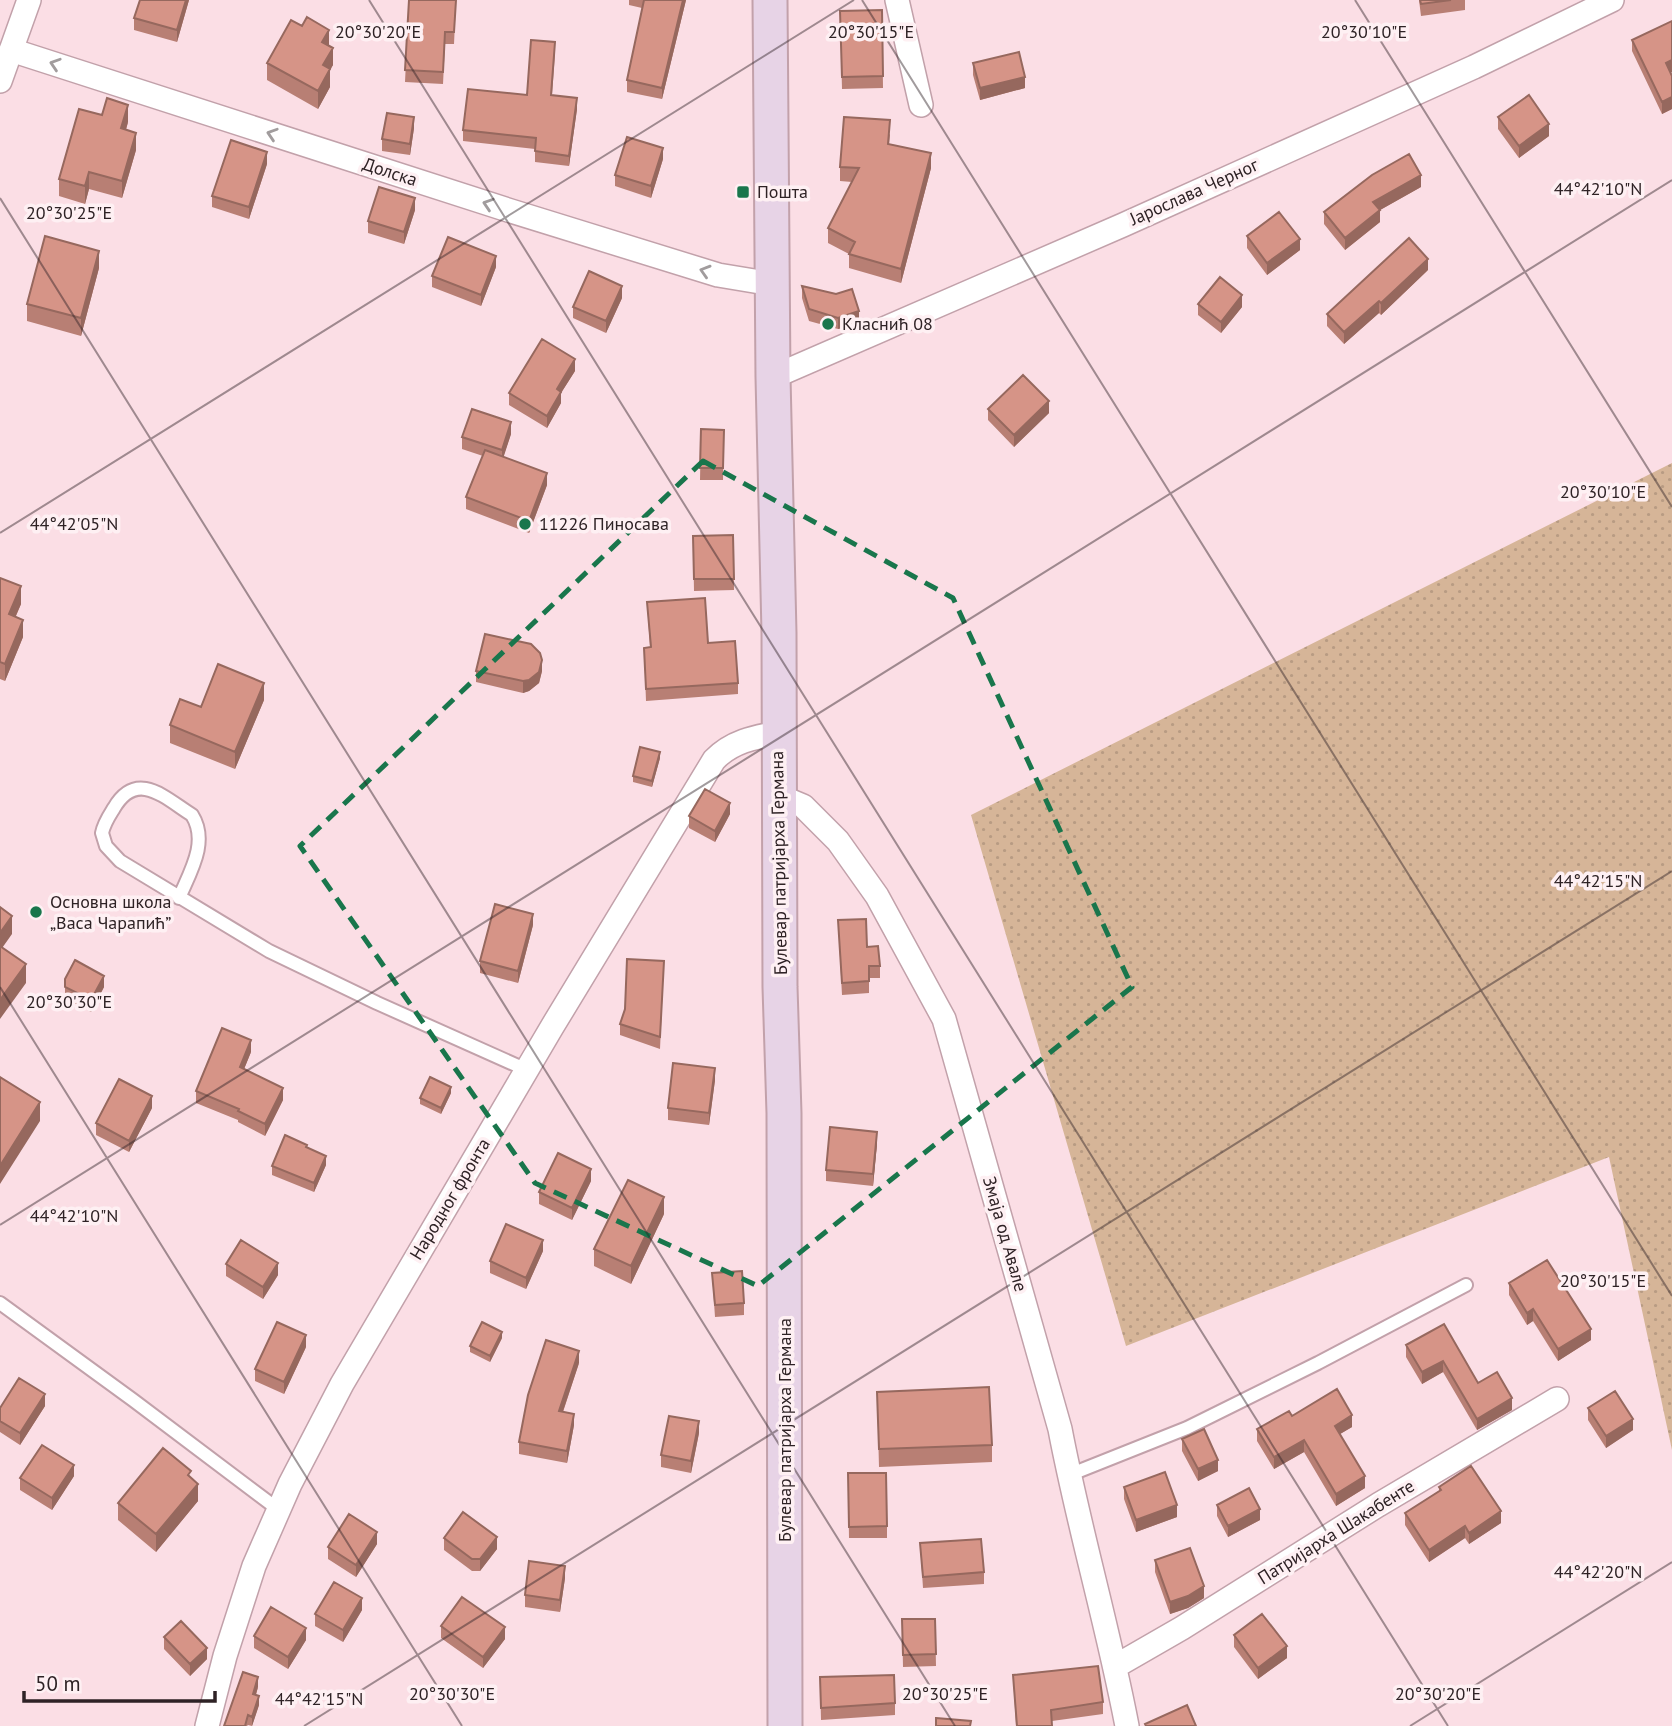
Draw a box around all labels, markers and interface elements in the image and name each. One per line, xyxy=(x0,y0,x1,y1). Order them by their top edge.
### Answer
text: 20°30'20"E xyxy=(335,20,421,43)
text: 20°30'15"E xyxy=(828,20,914,43)
text: 20°30'10"E xyxy=(1321,20,1407,43)
one-way arrow xyxy=(49,58,62,72)
one-way arrow xyxy=(266,127,278,142)
street label: Долска xyxy=(360,152,420,191)
street label: Јарослава Черног xyxy=(1125,153,1262,231)
text: 44°42'10"N xyxy=(1554,177,1642,200)
place label: Пошта xyxy=(757,180,808,203)
marker: Пошта xyxy=(735,184,751,200)
one-way arrow xyxy=(482,197,494,212)
text: 20°30'25"E xyxy=(26,201,112,224)
one-way arrow xyxy=(700,265,712,279)
place label: Класнић 08 xyxy=(842,312,933,335)
marker: Класнић 08 xyxy=(820,316,836,332)
text: 20°30'10"E xyxy=(1560,480,1646,503)
text: 44°42'05"N xyxy=(30,512,118,535)
place label: 11226 Пиносава xyxy=(539,512,669,535)
marker: 11226 Пиносава xyxy=(517,516,533,532)
street label: Булевар патријарха Германа xyxy=(765,751,792,975)
text: 44°42'15"N xyxy=(1554,869,1642,892)
place label: Основна школа „Васа Чарапић” xyxy=(50,890,171,934)
marker: Основна школа „Васа Чарапић” xyxy=(28,904,44,920)
text: 20°30'30"E xyxy=(26,990,112,1013)
street label: Народног фронта xyxy=(404,1134,495,1264)
street label: Змаја од Авале xyxy=(978,1174,1033,1294)
text: 44°42'10"N xyxy=(30,1204,118,1227)
text: 20°30'15"E xyxy=(1560,1269,1646,1292)
street label: Булевар патријарха Германа xyxy=(773,1318,796,1542)
street label: Патријарха Шакабенте xyxy=(1253,1474,1418,1589)
text: 44°42'20"N xyxy=(1554,1560,1642,1583)
scale bar xyxy=(24,1660,215,1704)
text: 50 m xyxy=(35,1670,81,1697)
text: 20°30'30"E xyxy=(409,1682,495,1705)
text: 20°30'25"E xyxy=(902,1682,988,1705)
text: 20°30'20"E xyxy=(1395,1682,1481,1705)
text: 44°42'15"N xyxy=(275,1687,363,1710)

